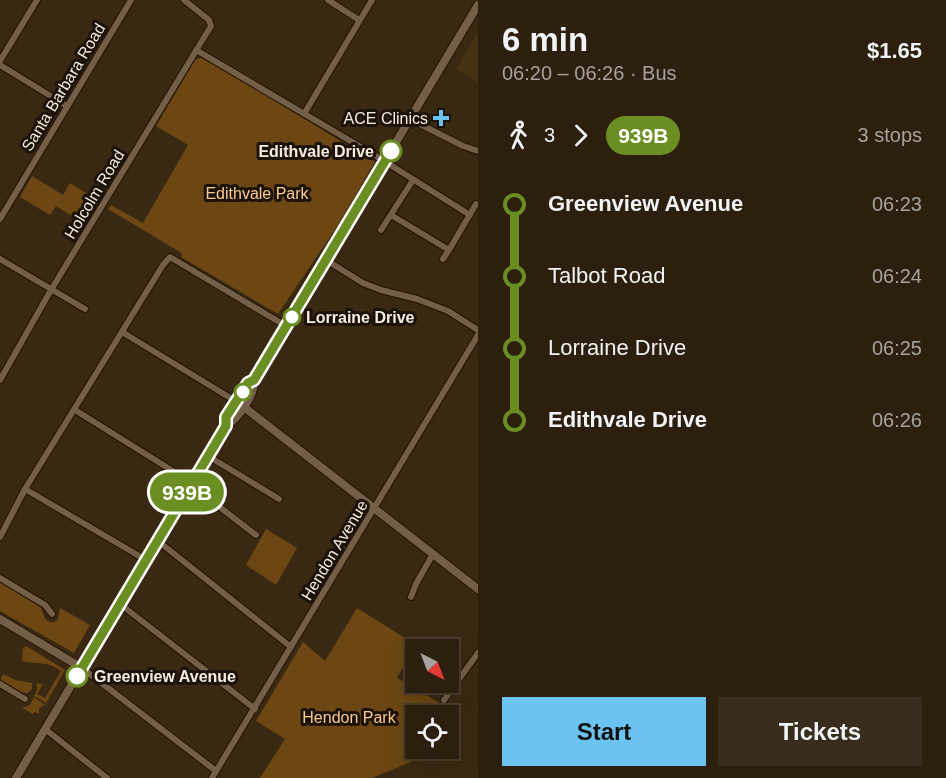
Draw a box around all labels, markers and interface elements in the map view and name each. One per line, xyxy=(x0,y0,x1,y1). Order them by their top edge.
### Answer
street label: Santa Barbara Road xyxy=(19,20,108,154)
text: 6 min xyxy=(502,21,588,58)
text: $1.65 xyxy=(867,38,922,63)
text: 06:20 – 06:26 · Bus xyxy=(502,62,677,84)
marker: ACE Clinics xyxy=(432,109,450,127)
place label: ACE Clinics xyxy=(344,110,428,127)
icon: walk xyxy=(502,119,535,152)
icon: forward xyxy=(564,119,597,152)
text: 3 xyxy=(544,124,555,146)
text: 939B xyxy=(618,124,668,147)
text: 3 stops xyxy=(858,124,922,146)
marker: Edithvale Drive xyxy=(380,140,402,162)
place label: Edithvale Drive xyxy=(258,143,374,160)
street label: Holcolm Road xyxy=(61,147,128,242)
park label: Edithvale Park xyxy=(205,185,310,202)
text: Greenview Avenue xyxy=(548,191,743,216)
text: 06:23 xyxy=(872,193,922,215)
text: Talbot Road xyxy=(548,263,665,288)
text: 06:24 xyxy=(872,265,922,287)
marker: Lorraine Drive xyxy=(283,308,301,326)
place label: Lorraine Drive xyxy=(306,309,415,326)
text: Lorraine Drive xyxy=(548,335,686,360)
text: 06:25 xyxy=(872,337,922,359)
unlabelled marker xyxy=(234,383,252,401)
text: Edithvale Drive xyxy=(548,407,707,432)
text: 06:26 xyxy=(872,409,922,431)
line badge: 939B xyxy=(145,472,229,512)
text: 939B xyxy=(162,481,212,504)
street label: Hendon Avenue xyxy=(298,497,371,603)
north arrow xyxy=(405,639,459,693)
map controls xyxy=(405,639,459,759)
marker: Greenview Avenue xyxy=(66,665,88,687)
place label: Greenview Avenue xyxy=(94,668,236,685)
button: Start xyxy=(502,697,706,766)
button: Tickets xyxy=(718,697,922,766)
button: locate xyxy=(405,705,459,759)
park label: Hendon Park xyxy=(302,709,397,726)

